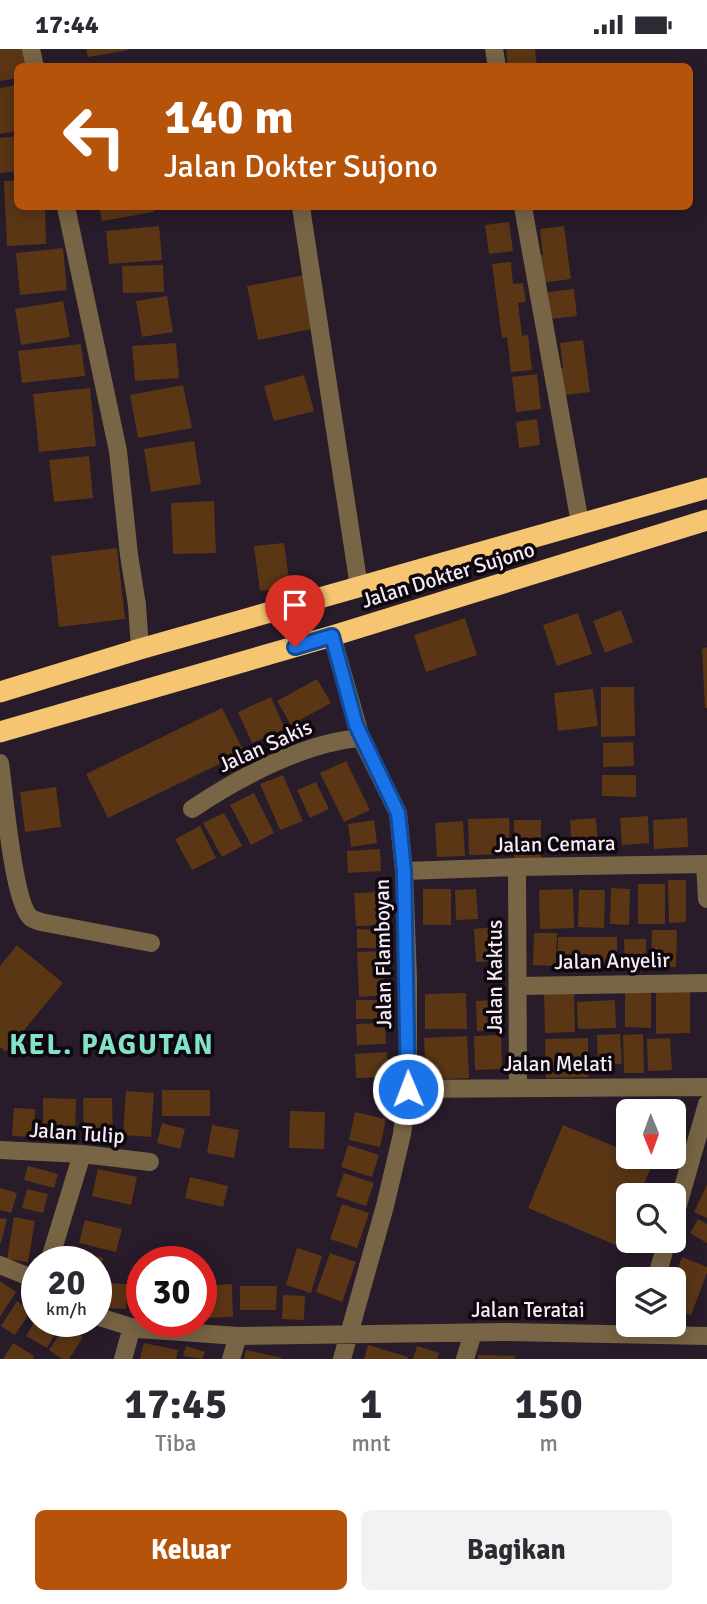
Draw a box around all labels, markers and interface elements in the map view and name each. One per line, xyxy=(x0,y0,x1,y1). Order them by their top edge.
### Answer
text: 17:44 xyxy=(35,9,99,41)
text: 140 m xyxy=(164,87,294,147)
icon: left xyxy=(49,91,140,182)
text: Jalan Dokter Sujono xyxy=(164,147,438,186)
street label: Jalan Dokter Sujono xyxy=(358,536,538,614)
pin xyxy=(265,575,325,647)
icon: arrive xyxy=(276,586,314,624)
street label: Jalan Sakis xyxy=(214,714,316,778)
street label: Jalan Cemara xyxy=(494,830,616,858)
street label: Jalan Flamboyan xyxy=(369,879,397,1029)
street label: Jalan Kaktus xyxy=(482,920,508,1034)
street label: Jalan Anyelir xyxy=(554,947,670,975)
district label: KEL. PAGUTAN xyxy=(9,1028,215,1062)
street label: Jalan Melati xyxy=(503,1051,613,1077)
position arrow xyxy=(371,1052,445,1126)
north arrow xyxy=(616,1099,686,1169)
map controls xyxy=(616,1099,686,1337)
street label: Jalan Tulip xyxy=(29,1117,125,1149)
button: search xyxy=(616,1183,686,1253)
speed limit sign: 30 xyxy=(126,1246,217,1337)
text: 20 xyxy=(48,1261,85,1304)
button: layers xyxy=(616,1267,686,1337)
street label: Jalan Teratai xyxy=(471,1297,585,1323)
text: km/h xyxy=(46,1298,87,1320)
text: 17:45 xyxy=(124,1379,227,1430)
text: 1 xyxy=(360,1379,382,1430)
text: 150 xyxy=(515,1379,583,1430)
text: Tiba xyxy=(155,1429,196,1458)
text: mnt xyxy=(352,1429,390,1458)
text: m xyxy=(540,1429,558,1458)
button: Keluar xyxy=(35,1510,347,1590)
button: Bagikan xyxy=(361,1510,672,1590)

